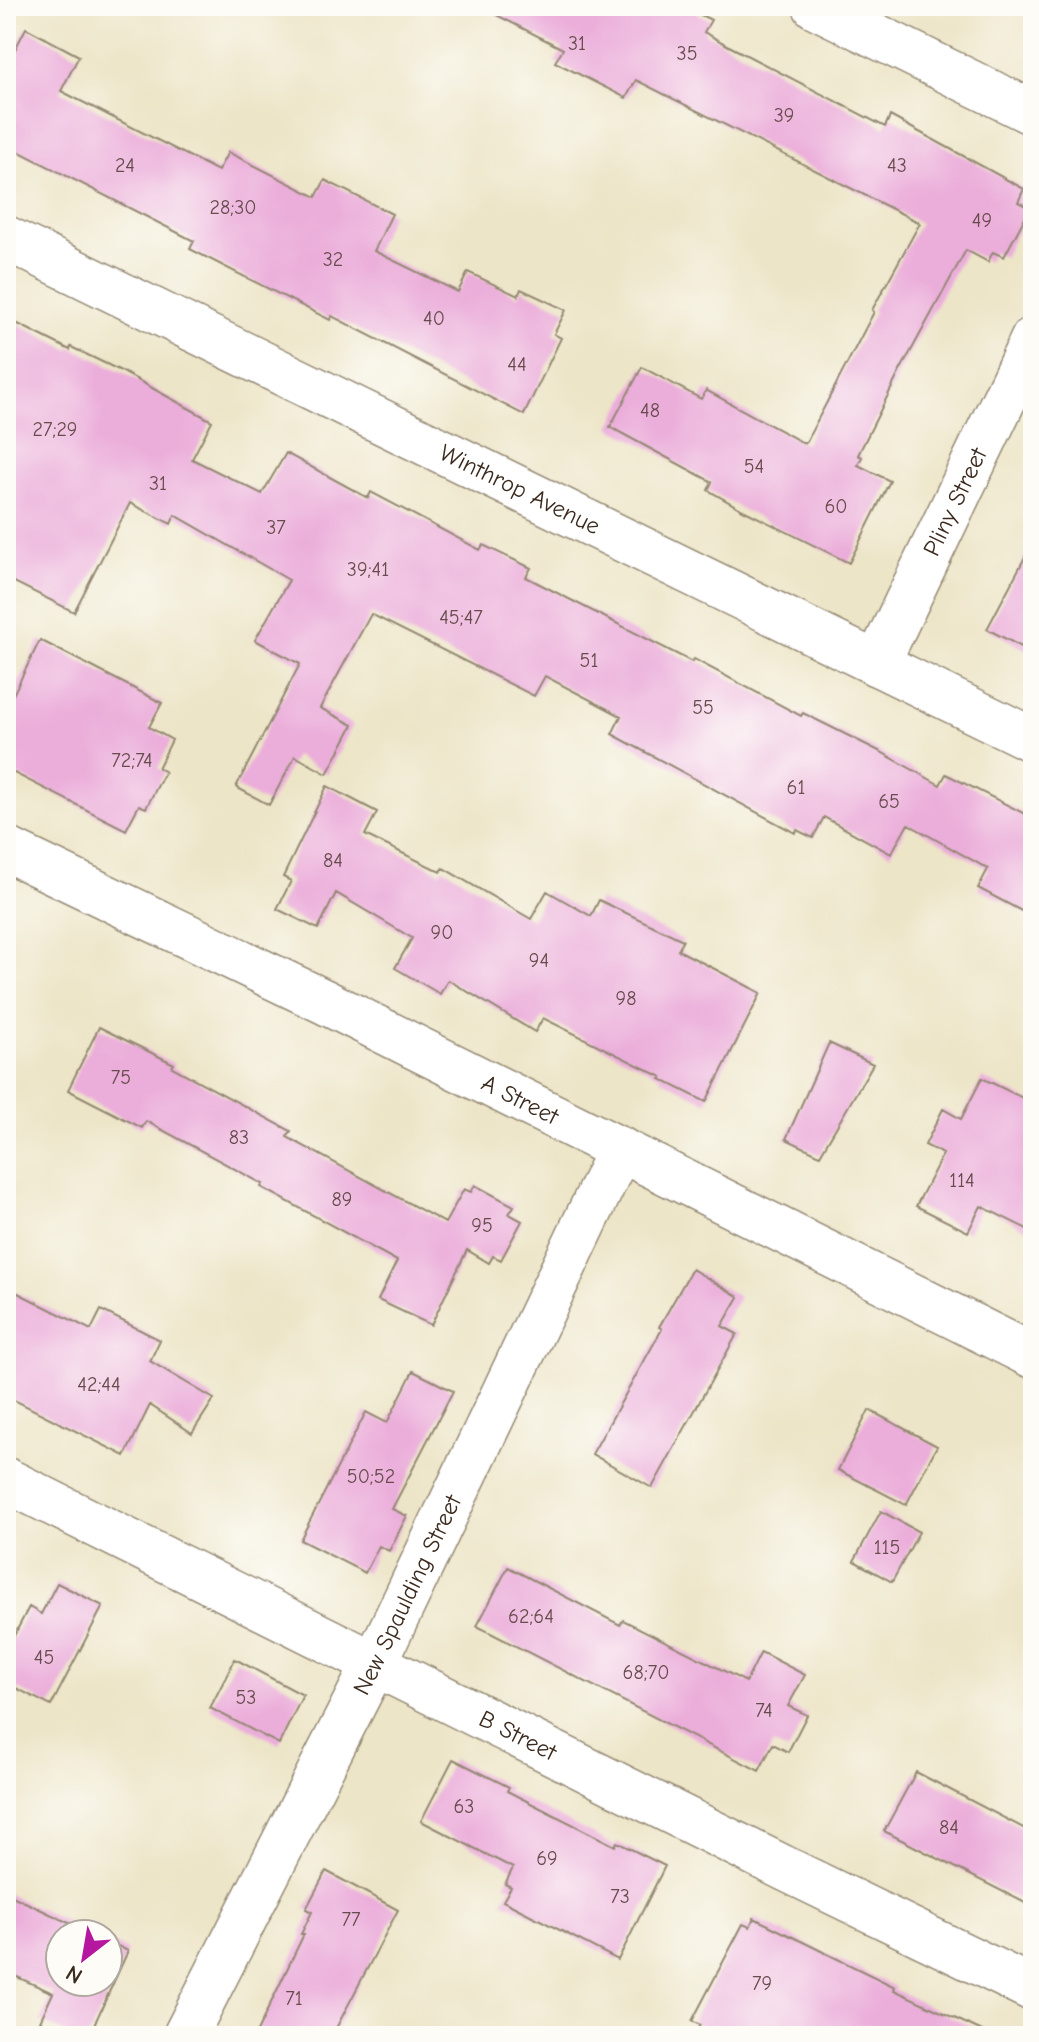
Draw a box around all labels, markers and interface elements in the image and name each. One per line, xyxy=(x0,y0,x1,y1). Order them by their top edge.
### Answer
house number: 31 xyxy=(568,32,586,55)
house number: 35 xyxy=(677,42,697,65)
house number: 39 xyxy=(774,104,794,127)
house number: 24 xyxy=(115,154,135,177)
house number: 43 xyxy=(887,154,907,177)
house number: 28;30 xyxy=(209,196,257,219)
house number: 49 xyxy=(972,209,992,232)
house number: 32 xyxy=(323,248,343,271)
house number: 40 xyxy=(423,307,445,330)
house number: 44 xyxy=(507,353,527,376)
house number: 48 xyxy=(640,399,660,422)
house number: 27;29 xyxy=(33,418,77,441)
street label: Winthrop Avenue xyxy=(435,438,605,540)
street label: Pliny Street xyxy=(917,442,993,560)
house number: 54 xyxy=(744,455,764,478)
house number: 31 xyxy=(149,472,167,495)
house number: 60 xyxy=(824,495,848,518)
house number: 37 xyxy=(266,516,286,539)
house number: 39;41 xyxy=(347,558,389,581)
house number: 45;47 xyxy=(439,606,483,629)
house number: 51 xyxy=(580,649,598,672)
house number: 55 xyxy=(692,696,714,719)
house number: 72;74 xyxy=(111,749,153,772)
house number: 61 xyxy=(787,776,805,799)
house number: 65 xyxy=(878,790,900,813)
house number: 84 xyxy=(323,849,343,872)
house number: 90 xyxy=(431,921,453,944)
house number: 94 xyxy=(529,949,549,972)
house number: 98 xyxy=(616,987,636,1010)
house number: 75 xyxy=(111,1066,131,1089)
street label: A Street xyxy=(477,1069,564,1131)
house number: 83 xyxy=(229,1126,249,1149)
house number: 114 xyxy=(949,1169,975,1192)
house number: 89 xyxy=(332,1188,352,1211)
house number: 95 xyxy=(471,1214,493,1237)
house number: 42;44 xyxy=(77,1373,121,1396)
house number: 50;52 xyxy=(347,1465,395,1488)
street label: New Spaulding Street xyxy=(347,1489,468,1700)
house number: 115 xyxy=(874,1536,900,1559)
house number: 62;64 xyxy=(508,1605,554,1628)
house number: 45 xyxy=(34,1646,54,1669)
house number: 68;70 xyxy=(623,1661,669,1684)
house number: 53 xyxy=(236,1686,256,1709)
house number: 74 xyxy=(755,1699,773,1722)
street label: B Street xyxy=(474,1704,562,1767)
house number: 63 xyxy=(454,1795,474,1818)
house number: 84 xyxy=(939,1816,959,1839)
house number: 69 xyxy=(536,1847,558,1870)
house number: 73 xyxy=(610,1885,630,1908)
house number: 77 xyxy=(342,1908,361,1931)
north arrow xyxy=(44,1918,124,1998)
text: N xyxy=(61,1959,87,1989)
house number: 79 xyxy=(752,1972,772,1995)
house number: 71 xyxy=(285,1987,303,2010)

